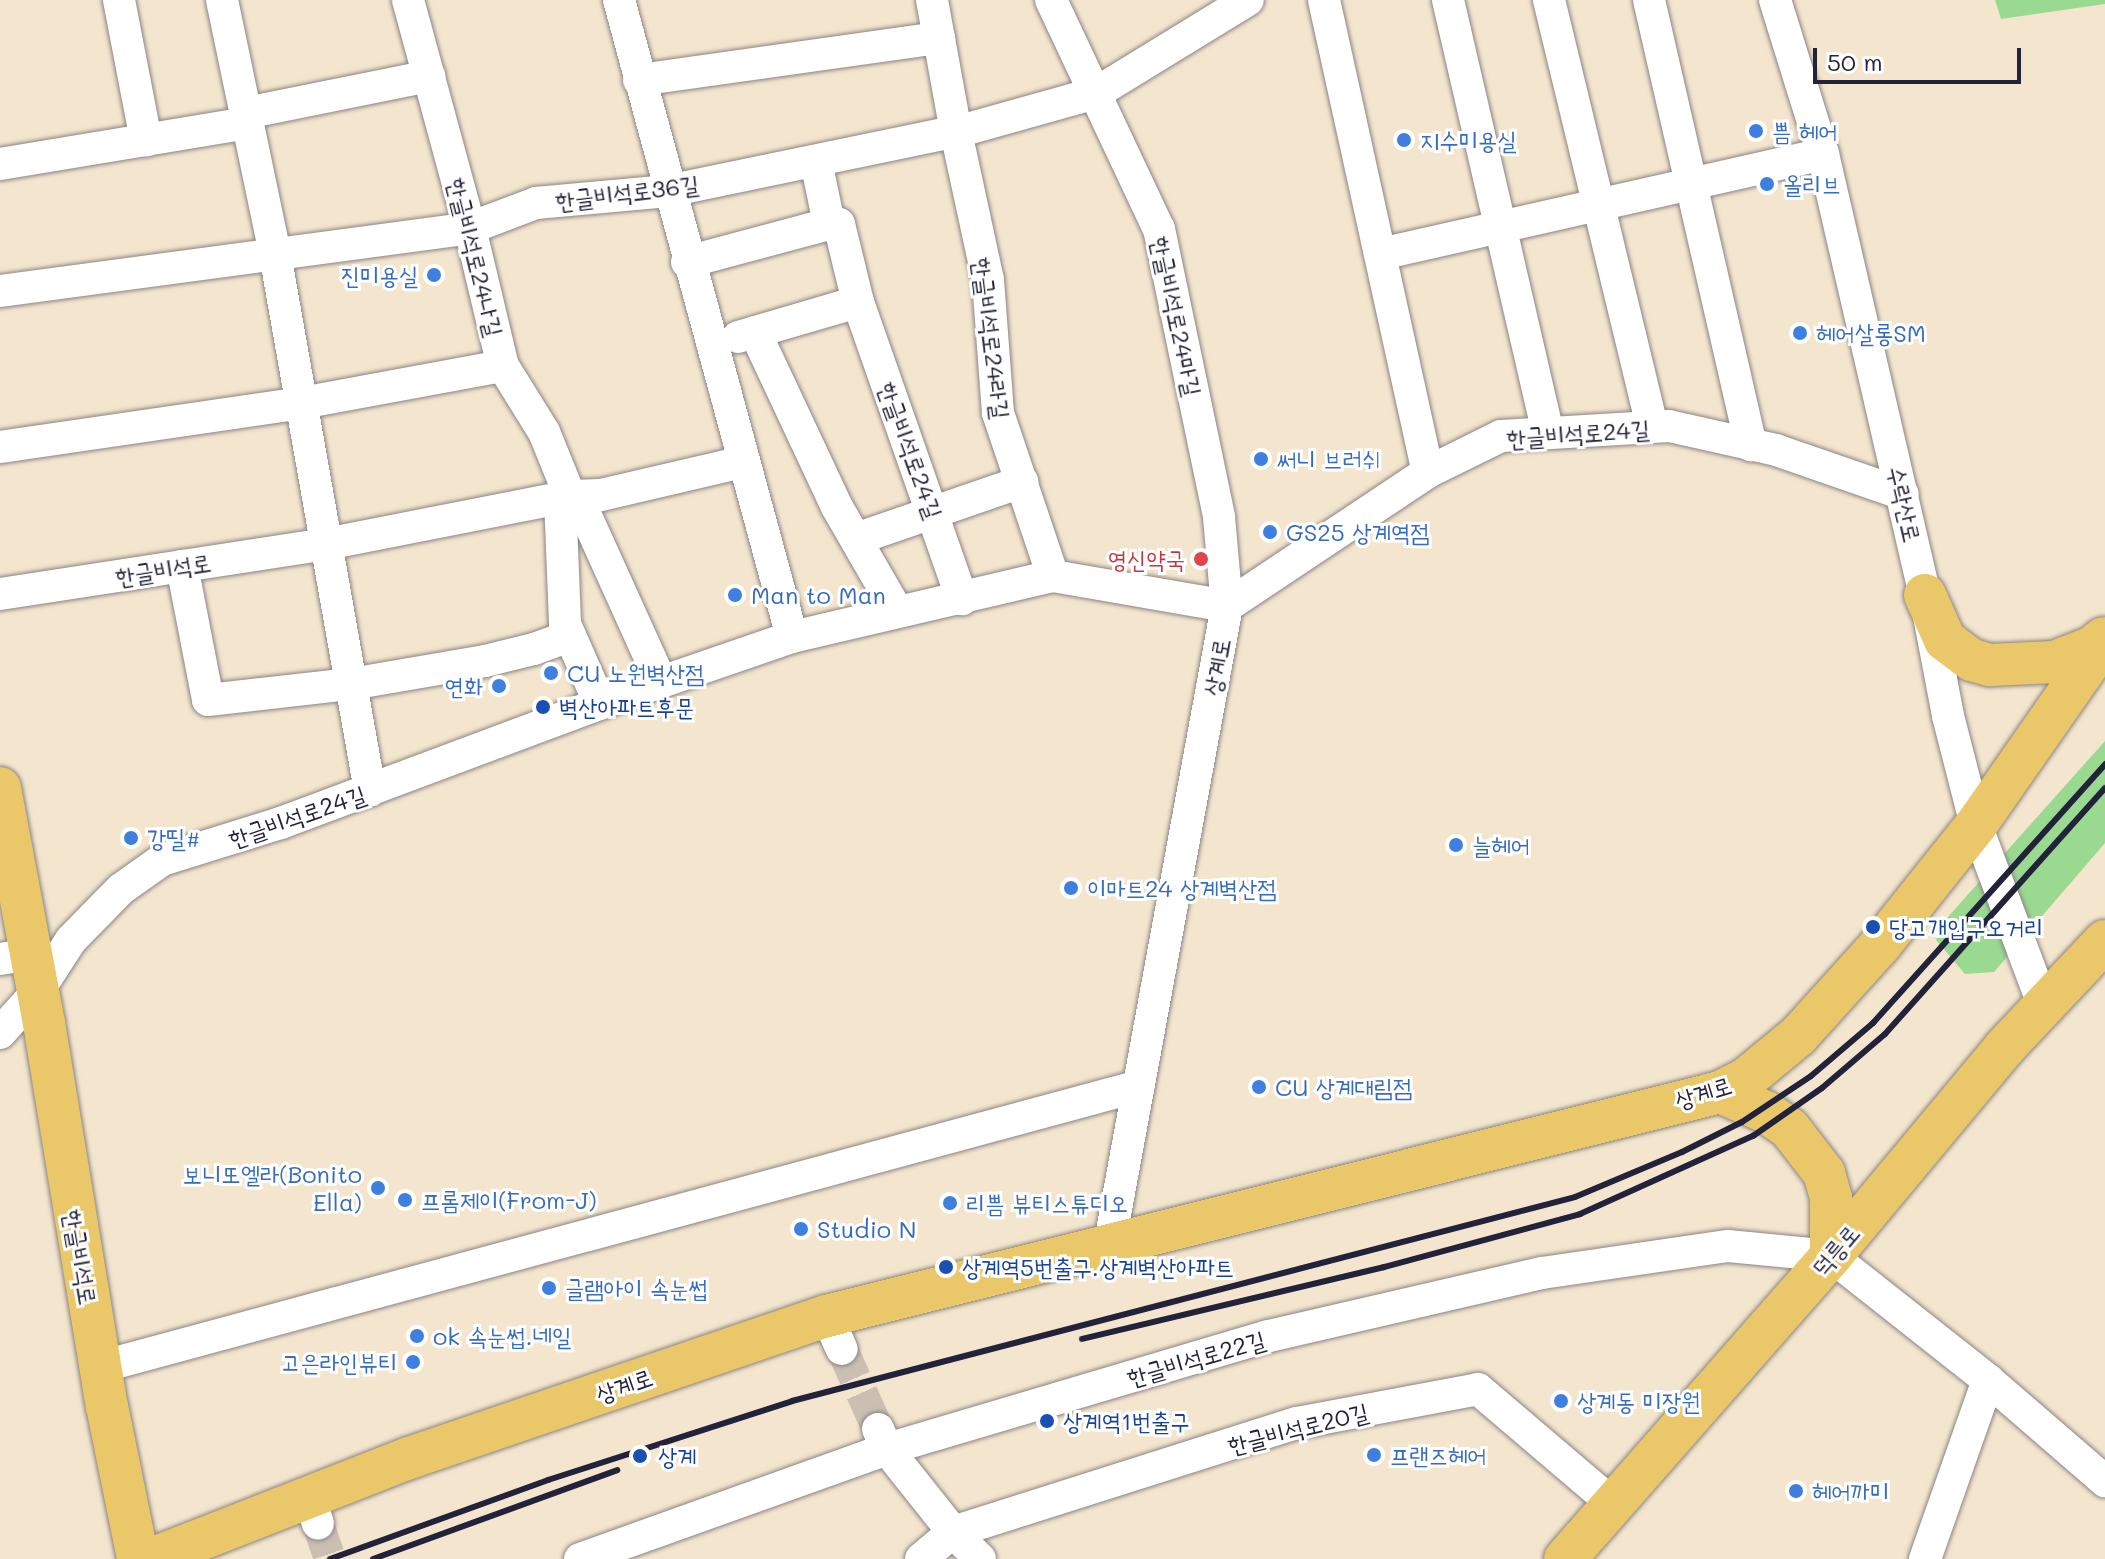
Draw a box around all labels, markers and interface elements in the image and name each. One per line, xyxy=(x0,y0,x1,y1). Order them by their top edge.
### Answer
scale bar xyxy=(1817,32,2025,82)
text: 50 m xyxy=(1827,46,1883,77)
place label: 쁨 헤어 xyxy=(1772,117,1838,145)
marker: 쁨 헤어 xyxy=(1747,122,1765,140)
place label: 지수미용실 xyxy=(1420,126,1517,154)
marker: 지수미용실 xyxy=(1395,131,1413,149)
street label: 한글비석로36길 xyxy=(554,169,700,215)
place label: 올리브 xyxy=(1783,170,1841,198)
street label: 한글비석로24나길 xyxy=(442,175,510,339)
marker: 올리브 xyxy=(1758,175,1776,193)
street label: 한글비석로24마길 xyxy=(1146,233,1208,399)
street label: 한글비석로24라길 xyxy=(968,256,1016,420)
place label: 진미용실 xyxy=(341,261,418,289)
marker: 진미용실 xyxy=(425,266,443,284)
place label: 헤어살롱SM xyxy=(1816,319,1926,347)
marker: 헤어살롱SM xyxy=(1791,324,1809,342)
street label: 한글비석로24길 xyxy=(873,378,949,522)
street label: 한글비석로24길 xyxy=(1506,414,1650,452)
place label: 써니 브러쉬 xyxy=(1277,445,1381,473)
marker: 써니 브러쉬 xyxy=(1252,450,1270,468)
street label: 수락산로 xyxy=(1882,463,1928,545)
place label: GS25 상계역점 xyxy=(1286,518,1430,546)
marker: GS25 상계역점 xyxy=(1261,523,1279,541)
place label: 영신약국 xyxy=(1108,545,1185,573)
street label: 한글비석로 xyxy=(113,547,213,591)
marker: 영신약국 xyxy=(1192,550,1210,568)
place label: Man to Man xyxy=(751,581,886,609)
marker: Man to Man xyxy=(726,586,744,604)
street label: 상계로 xyxy=(1197,636,1235,698)
place label: CU 노원벽산점 xyxy=(567,659,704,687)
marker: CU 노원벽산점 xyxy=(542,664,560,682)
place label: 연화 xyxy=(444,672,483,700)
marker: 연화 xyxy=(490,677,508,695)
place label: 벽산아파트후문 xyxy=(559,693,694,721)
marker: 벽산아파트후문 xyxy=(534,698,552,716)
street label: 한글비석로24길 xyxy=(225,779,369,853)
place label: 강띨# xyxy=(147,824,200,852)
marker: 강띨# xyxy=(122,829,140,847)
place label: 늘헤어 xyxy=(1472,831,1530,859)
marker: 늘헤어 xyxy=(1447,836,1465,854)
place label: 이마트24 상계벽산점 xyxy=(1087,874,1277,902)
marker: 이마트24 상계벽산점 xyxy=(1062,879,1080,897)
place label: 당고개입구오거리 xyxy=(1889,913,2044,941)
marker: 당고개입구오거리 xyxy=(1864,918,1882,936)
street label: 상계로 xyxy=(1671,1070,1735,1114)
place label: CU 상계대림점 xyxy=(1275,1073,1412,1101)
marker: CU 상계대림점 xyxy=(1250,1078,1268,1096)
place label: 보니또엘라(Bonito Ella) xyxy=(183,1160,362,1216)
marker: 보니또엘라(Bonito Ella) xyxy=(369,1179,387,1197)
place label: 프롬제이(From-J) xyxy=(421,1186,597,1214)
place label: 리쁨 뷰티스튜디오 xyxy=(966,1189,1128,1217)
marker: 프롬제이(From-J) xyxy=(396,1191,414,1209)
marker: 리쁨 뷰티스튜디오 xyxy=(941,1194,959,1212)
street label: 한글비석로 xyxy=(58,1207,104,1307)
place label: Studio N xyxy=(817,1215,916,1243)
street label: 덕릉로 xyxy=(1805,1219,1865,1281)
marker: Studio N xyxy=(792,1220,810,1238)
place label: 상계역5번출구.상계벽산아파트 xyxy=(962,1253,1234,1281)
marker: 상계역5번출구.상계벽산아파트 xyxy=(937,1258,955,1276)
place label: 글램아이 속눈썹 xyxy=(565,1274,708,1302)
marker: 글램아이 속눈썹 xyxy=(540,1279,558,1297)
place label: ok 속눈썹.네일 xyxy=(433,1322,571,1350)
street label: 한글비석로22길 xyxy=(1123,1325,1269,1391)
marker: ok 속눈썹.네일 xyxy=(408,1327,426,1345)
place label: 고은라인뷰티 xyxy=(281,1348,397,1376)
marker: 고은라인뷰티 xyxy=(404,1353,422,1371)
street label: 상계로 xyxy=(592,1362,656,1408)
place label: 상계동 미장원 xyxy=(1577,1387,1701,1415)
marker: 상계동 미장원 xyxy=(1552,1392,1570,1410)
street label: 한글비석로20길 xyxy=(1225,1397,1371,1459)
place label: 상계역1번출구 xyxy=(1063,1407,1190,1435)
marker: 상계역1번출구 xyxy=(1038,1412,1056,1430)
place label: 프랜즈헤어 xyxy=(1390,1441,1487,1469)
place label: 상계 xyxy=(658,1442,697,1470)
marker: 상계 xyxy=(629,1445,651,1467)
marker: 프랜즈헤어 xyxy=(1365,1446,1383,1464)
place label: 헤어까미 xyxy=(1812,1477,1889,1505)
marker: 헤어까미 xyxy=(1787,1482,1805,1500)

